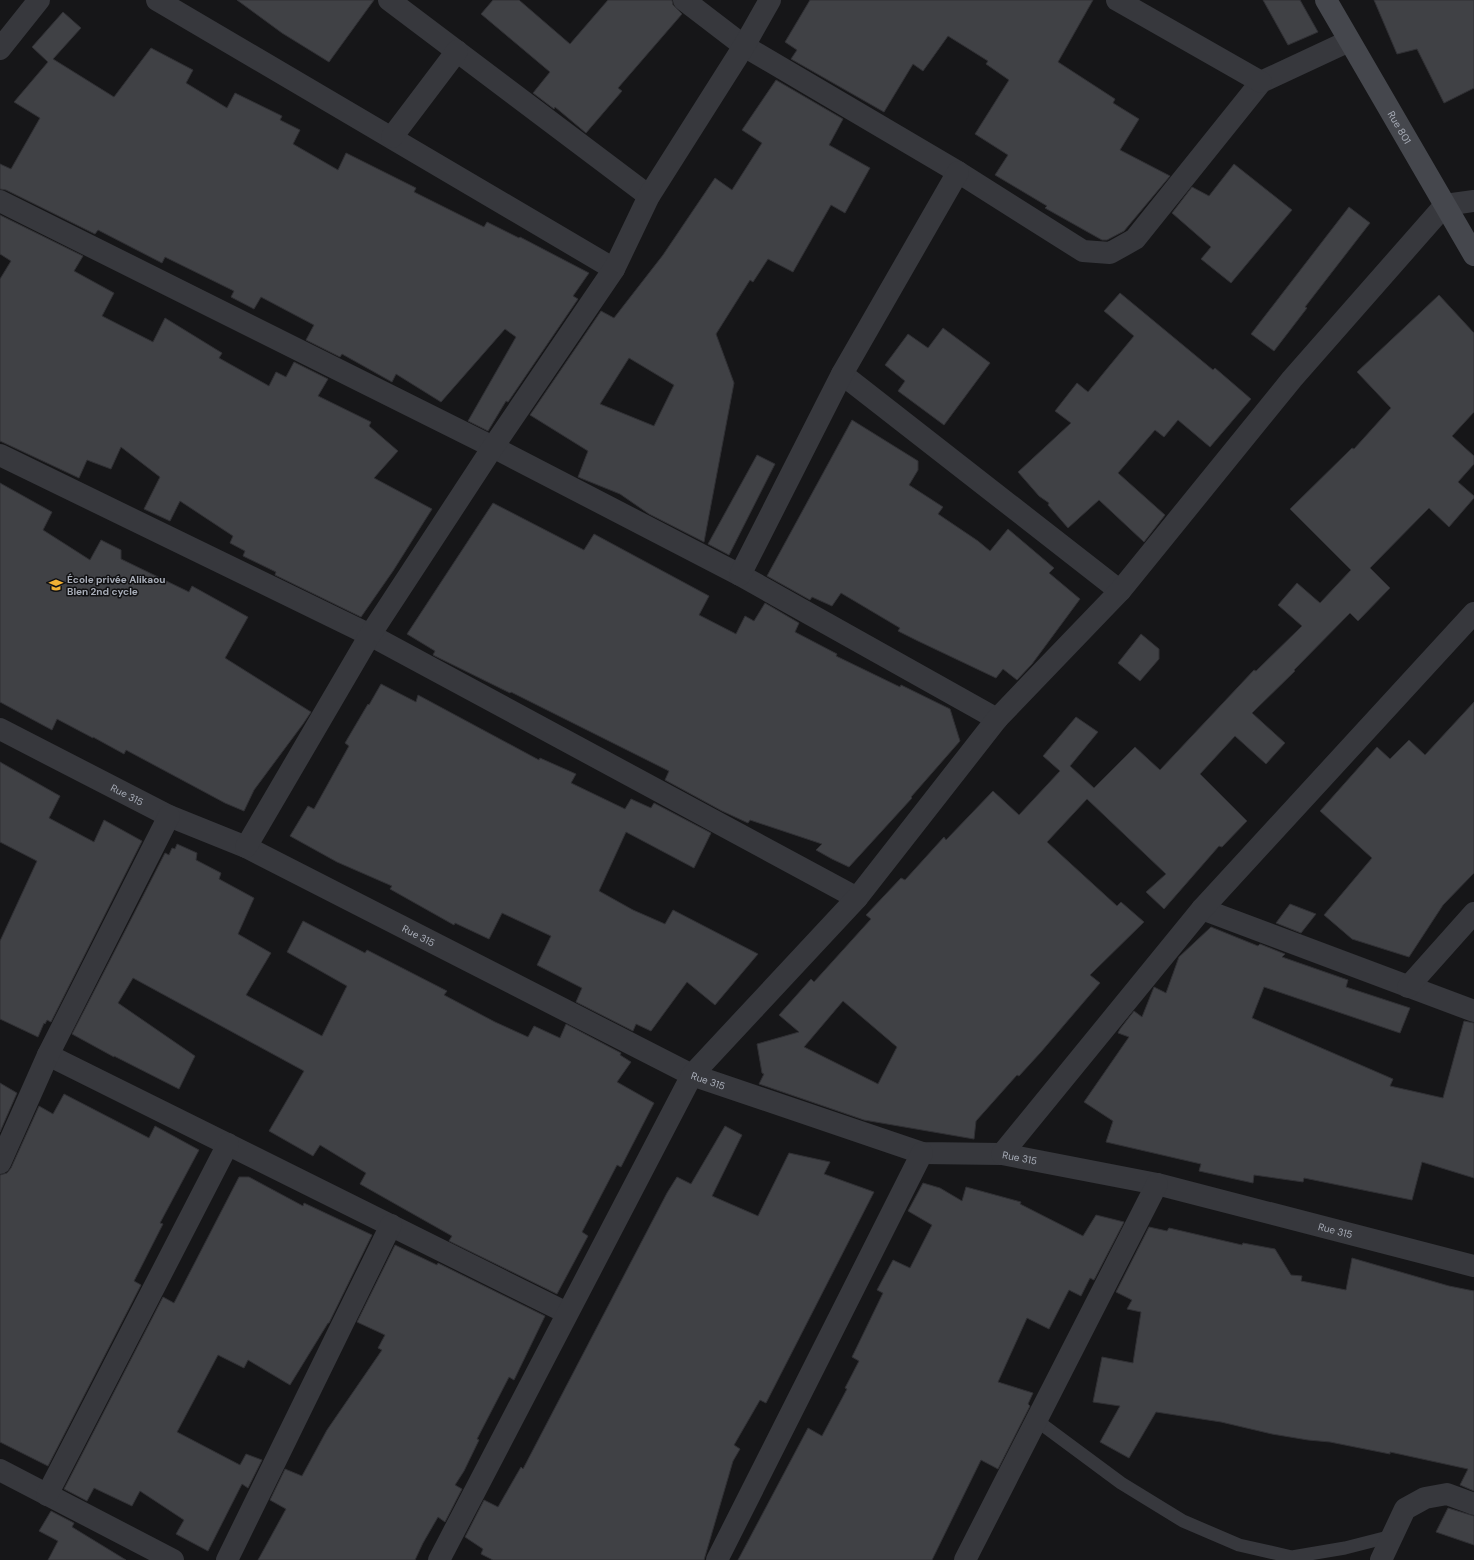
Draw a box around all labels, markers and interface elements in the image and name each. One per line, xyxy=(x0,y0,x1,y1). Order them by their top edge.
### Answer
street label: Rue 801 xyxy=(1385,108,1414,146)
place label: École privée Alikaou Blen 2nd cycle xyxy=(67,573,165,598)
school or university icon: École privée Alikaou Blen 2nd cycle xyxy=(48,577,64,593)
street label: Rue 315 xyxy=(109,781,146,808)
street label: Rue 315 xyxy=(400,922,437,949)
street label: Rue 315 xyxy=(689,1069,727,1092)
street label: Rue 315 xyxy=(1001,1148,1038,1167)
street label: Rue 315 xyxy=(1317,1219,1354,1241)

